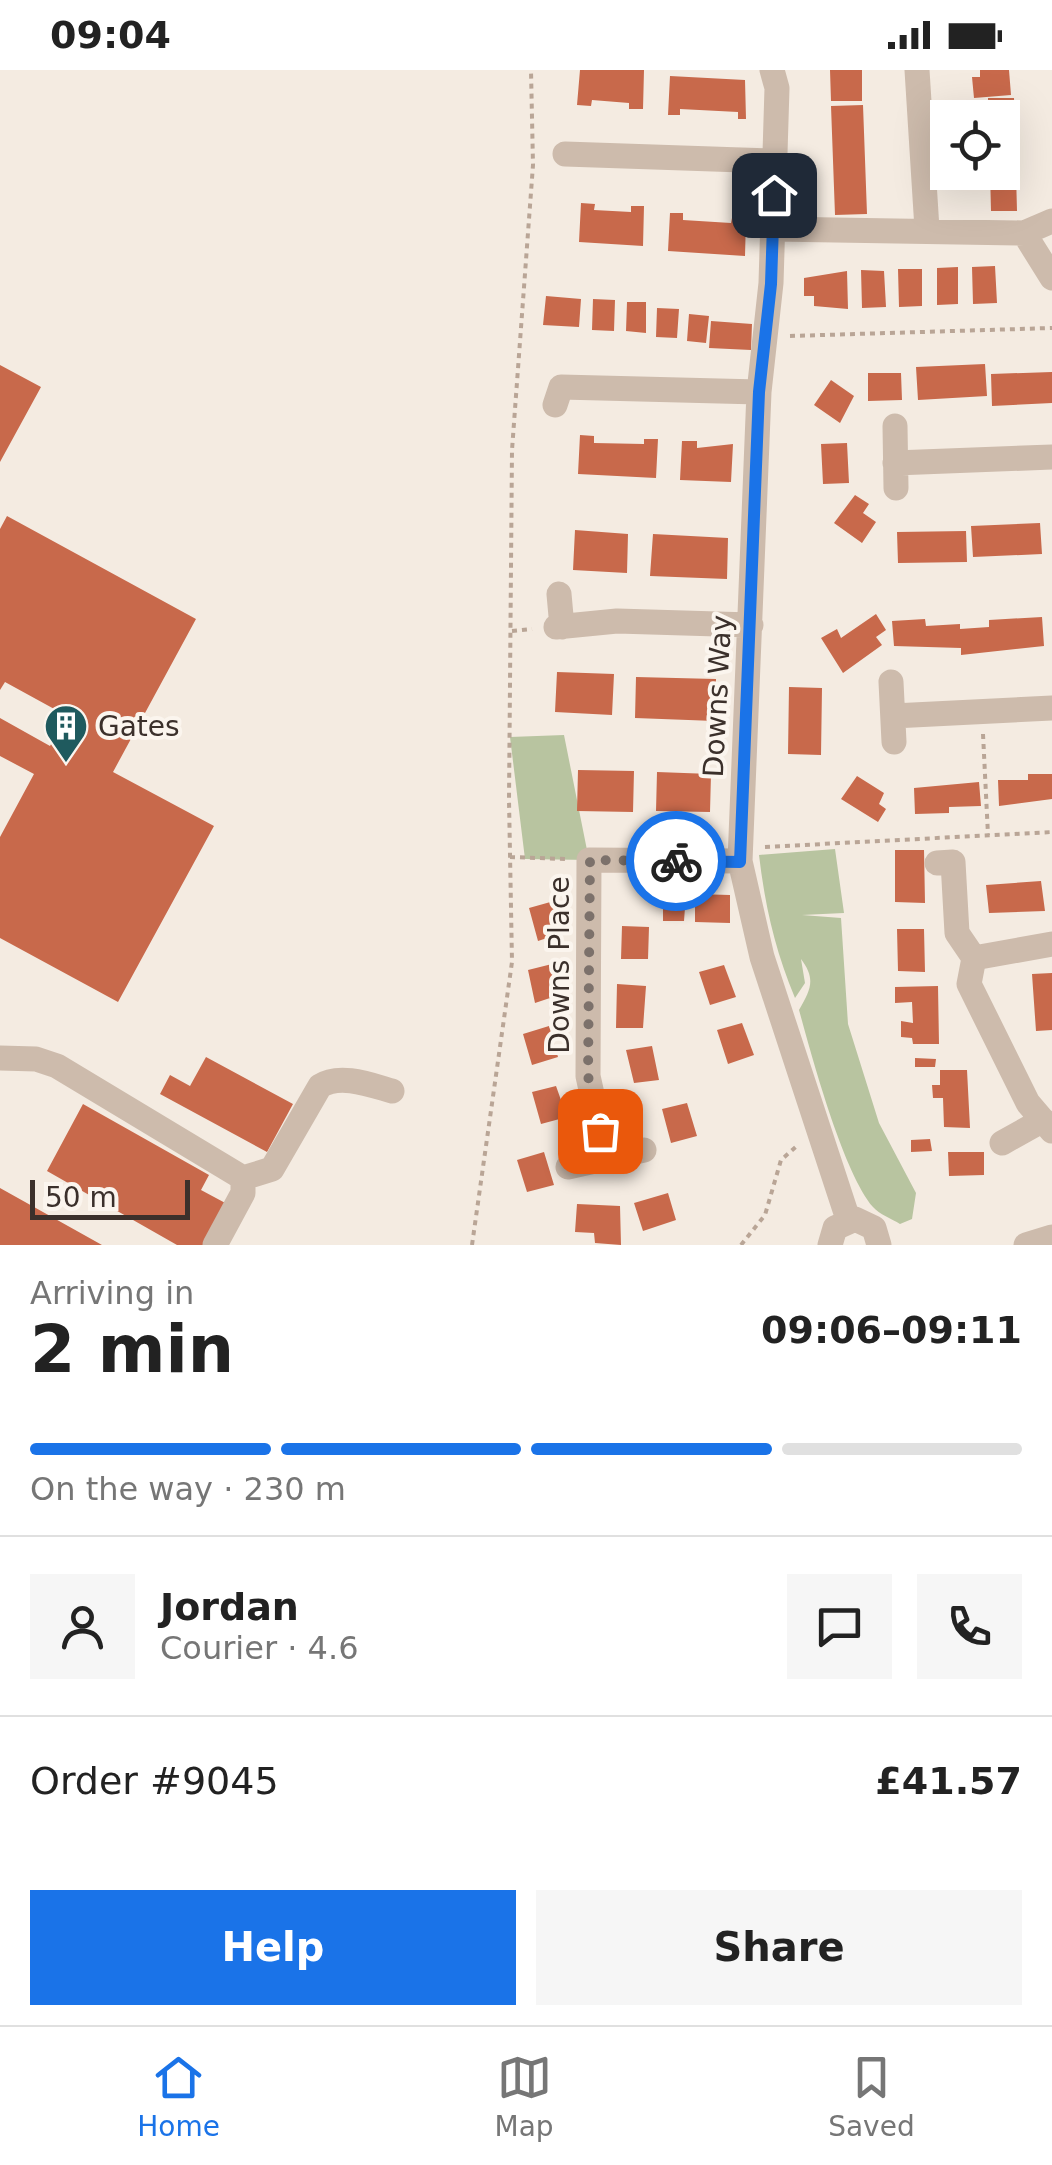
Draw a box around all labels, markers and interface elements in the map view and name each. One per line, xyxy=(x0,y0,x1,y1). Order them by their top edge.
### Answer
text: 09:04 xyxy=(50,13,171,57)
map controls xyxy=(930,100,1020,190)
button: locate xyxy=(930,100,1020,190)
pin xyxy=(732,153,817,238)
icon: home xyxy=(747,168,802,223)
street label: Downs Way xyxy=(697,614,738,778)
building icon: Gates xyxy=(43,703,89,764)
place label: Gates xyxy=(98,710,180,743)
courier xyxy=(626,811,726,911)
icon: bike xyxy=(649,834,704,889)
street label: Downs Place xyxy=(543,876,576,1054)
pin xyxy=(558,1089,643,1174)
icon: bag xyxy=(573,1104,628,1159)
scale bar xyxy=(30,1175,190,1220)
text: 50 m xyxy=(45,1181,117,1214)
text: Arriving in xyxy=(30,1274,194,1312)
text: 09:06–09:11 xyxy=(761,1308,1022,1352)
text: 2 min xyxy=(30,1312,234,1387)
text: On the way · 230 m xyxy=(30,1470,346,1508)
button: person xyxy=(30,1574,135,1679)
button: chat xyxy=(787,1574,892,1679)
button: phone xyxy=(917,1574,1022,1679)
text: Jordan xyxy=(160,1585,299,1629)
text: Courier · 4.6 xyxy=(160,1629,359,1667)
text: Order #9045 xyxy=(30,1759,279,1803)
text: £41.57 xyxy=(875,1759,1022,1803)
button: Help xyxy=(30,1890,516,2005)
button: Share xyxy=(536,1890,1022,2005)
tab: Home xyxy=(137,2050,220,2143)
tab: Map xyxy=(495,2050,554,2143)
tab: Saved xyxy=(828,2050,915,2143)

